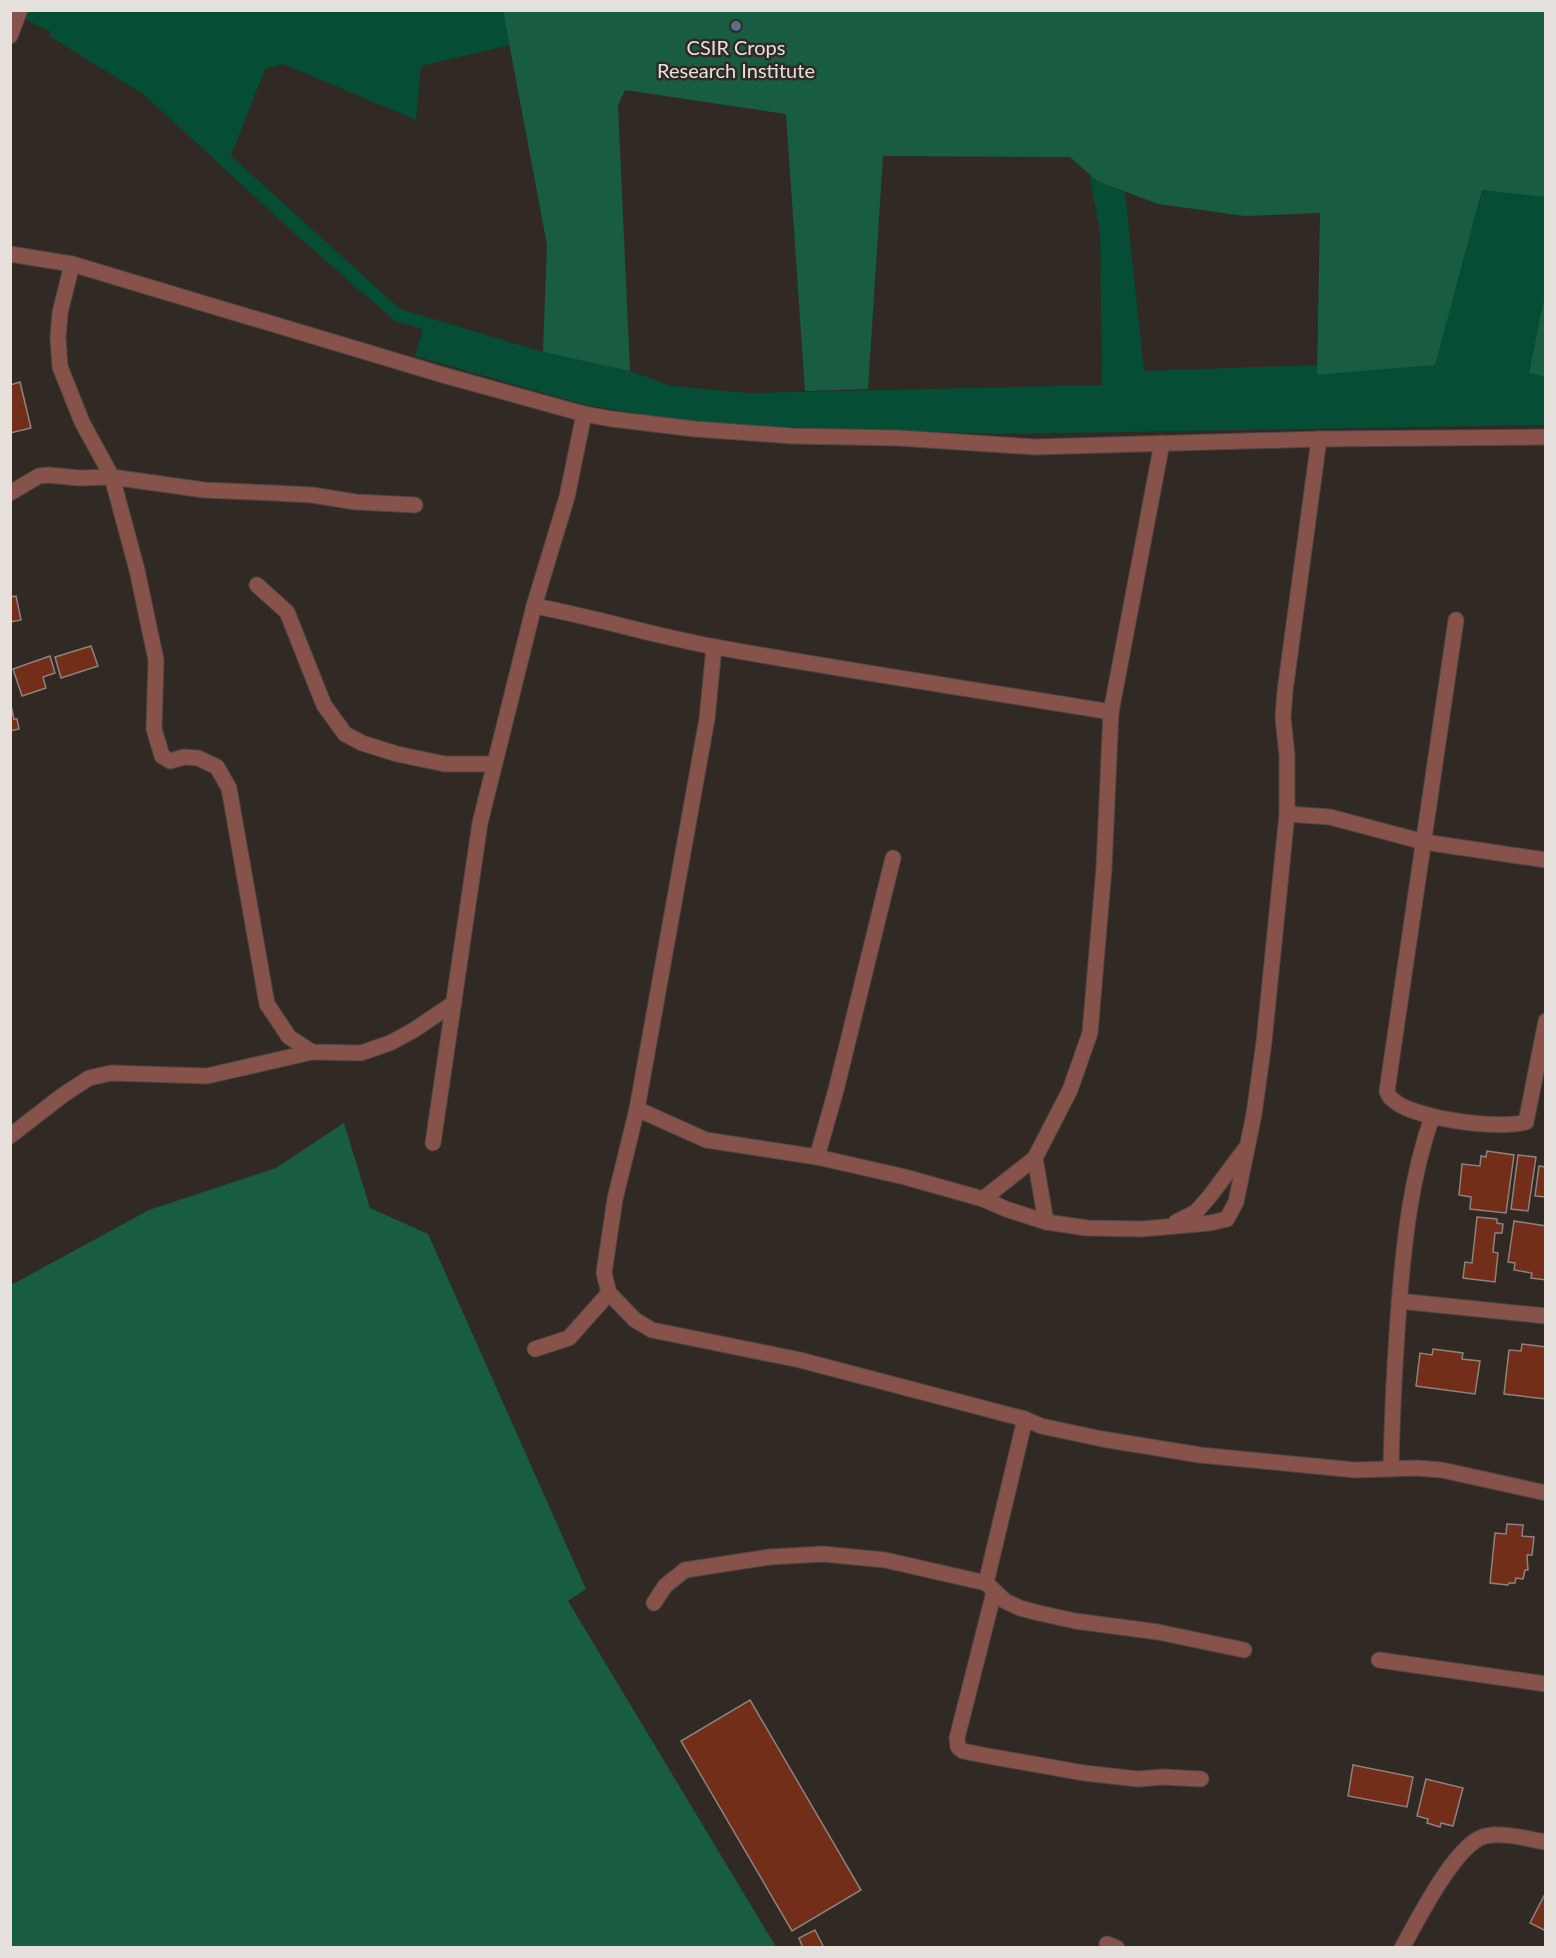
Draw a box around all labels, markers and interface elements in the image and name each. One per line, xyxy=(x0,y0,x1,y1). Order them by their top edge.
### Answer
marker: CSIR Crops Research Institute xyxy=(729,19,743,33)
place label: CSIR Crops Research Institute xyxy=(657,35,815,82)

